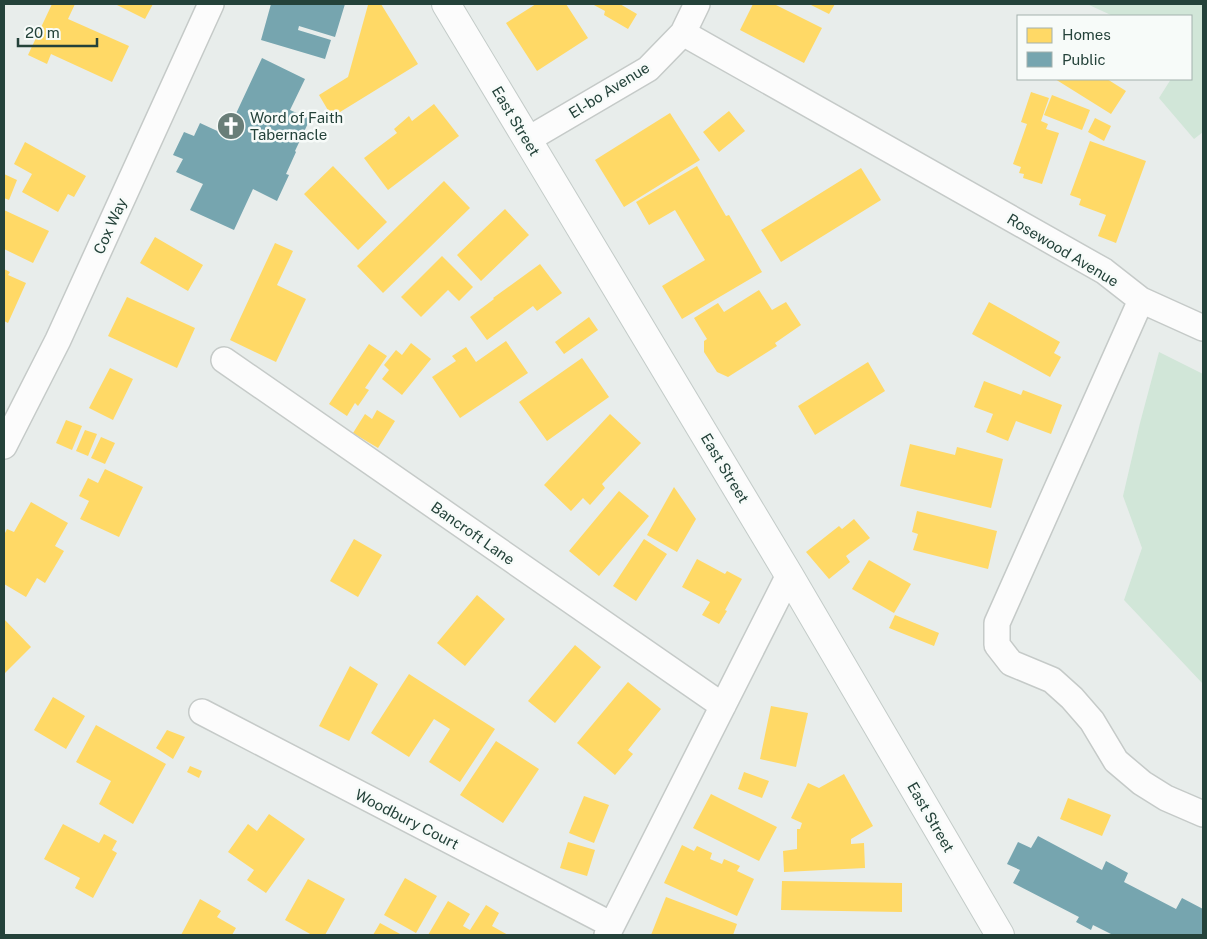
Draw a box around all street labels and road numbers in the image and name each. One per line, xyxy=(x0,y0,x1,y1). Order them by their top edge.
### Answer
street label: El-bo Avenue xyxy=(566,59,652,121)
street label: East Street xyxy=(489,83,543,159)
street label: Cox Way xyxy=(90,195,130,257)
street label: Rosewood Avenue xyxy=(1004,210,1122,290)
street label: East Street xyxy=(698,430,752,506)
street label: Bancroft Lane xyxy=(428,498,518,568)
street label: East Street xyxy=(904,779,958,855)
street label: Woodbury Court xyxy=(352,786,462,853)

